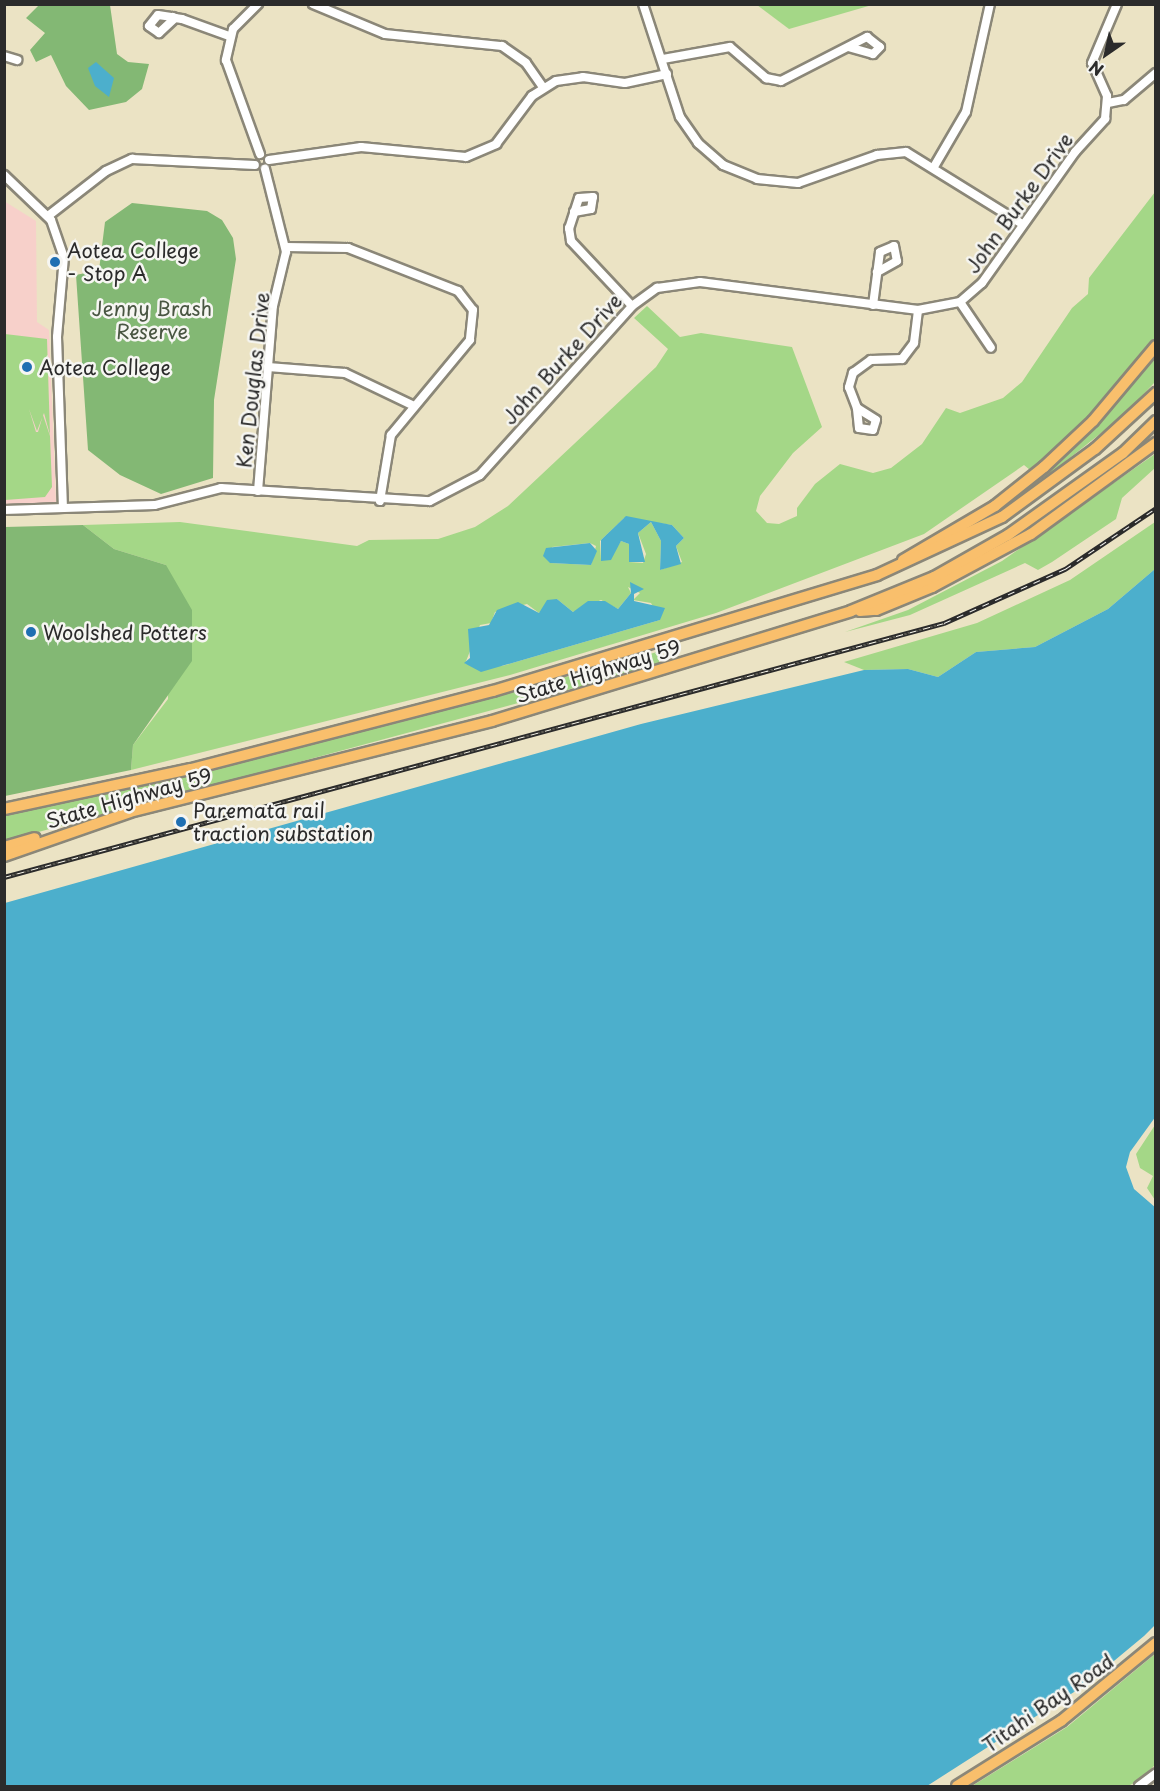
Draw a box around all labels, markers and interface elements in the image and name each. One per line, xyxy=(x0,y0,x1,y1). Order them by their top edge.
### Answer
north arrow xyxy=(1076,24,1136,84)
text: N xyxy=(1084,55,1108,82)
street label: John Burke Drive xyxy=(960,128,1078,278)
place label: Aotea College - Stop A xyxy=(67,238,199,285)
marker: Aotea College - Stop A xyxy=(48,255,62,269)
street label: John Burke Drive xyxy=(497,289,627,429)
street label: Ken Douglas Drive xyxy=(232,291,274,469)
park label: Jenny Brash Reserve xyxy=(92,297,212,344)
place label: Aotea College xyxy=(39,355,171,379)
marker: Aotea College xyxy=(20,360,34,374)
place label: Woolshed Potters xyxy=(43,620,207,644)
marker: Woolshed Potters xyxy=(24,625,38,639)
street label: State Highway 59 xyxy=(512,634,684,708)
street label: State Highway 59 xyxy=(43,763,215,833)
place label: Paremata rail traction substation xyxy=(193,798,373,845)
marker: Paremata rail traction substation xyxy=(174,815,188,829)
street label: Titahi Bay Road xyxy=(978,1649,1118,1757)

